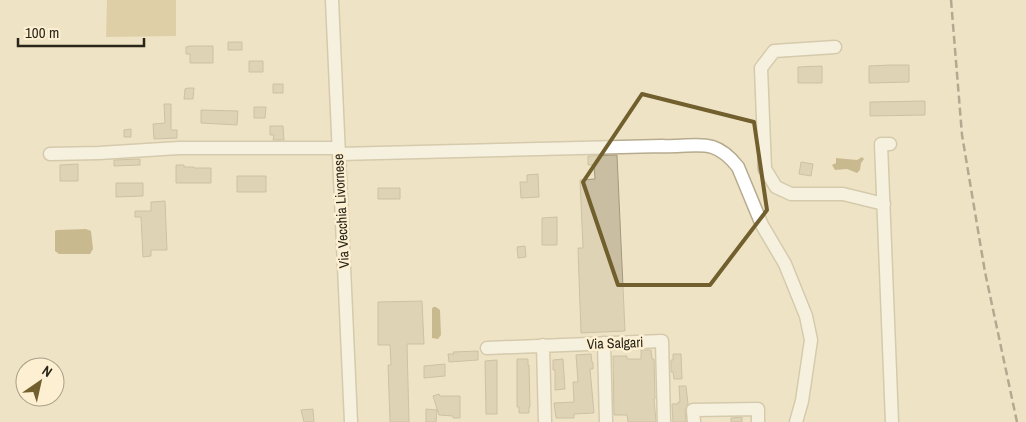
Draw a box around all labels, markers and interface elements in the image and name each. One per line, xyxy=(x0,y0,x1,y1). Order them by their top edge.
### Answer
scale bar xyxy=(18,15,144,47)
text: 100 m xyxy=(25,22,59,43)
street label: Via Vecchia Livornese xyxy=(329,153,353,269)
street label: Via Salgari xyxy=(586,333,644,353)
north arrow xyxy=(15,357,65,407)
text: N xyxy=(39,361,56,381)

